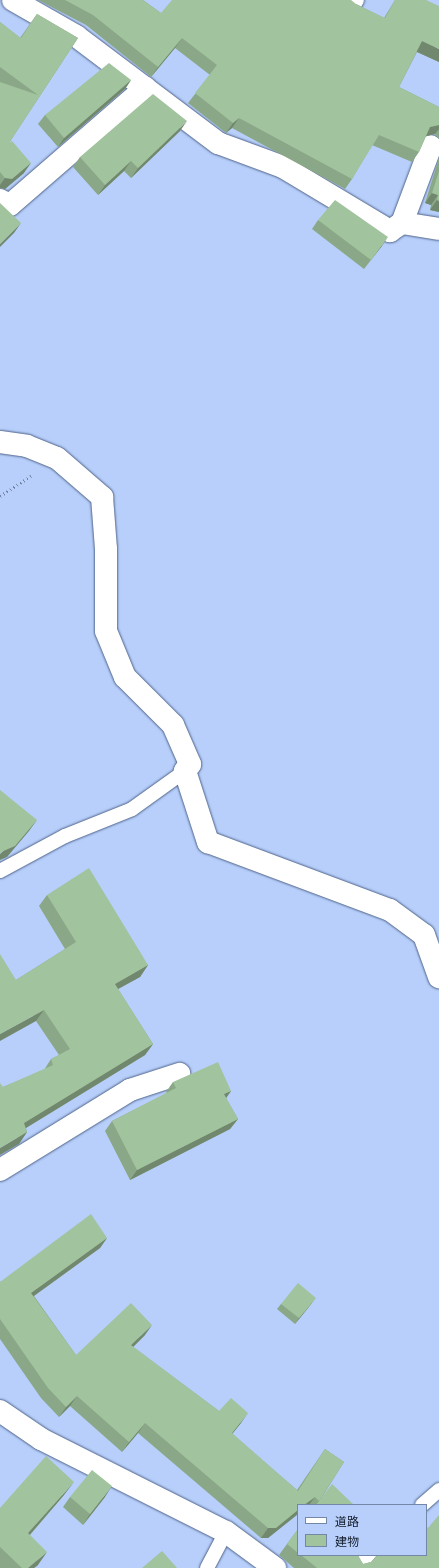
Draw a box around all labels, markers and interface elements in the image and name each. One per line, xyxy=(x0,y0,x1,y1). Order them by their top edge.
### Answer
legend xyxy=(297,1504,427,1556)
text: 道路 xyxy=(335,1514,359,1528)
text: 建物 xyxy=(335,1534,359,1548)

